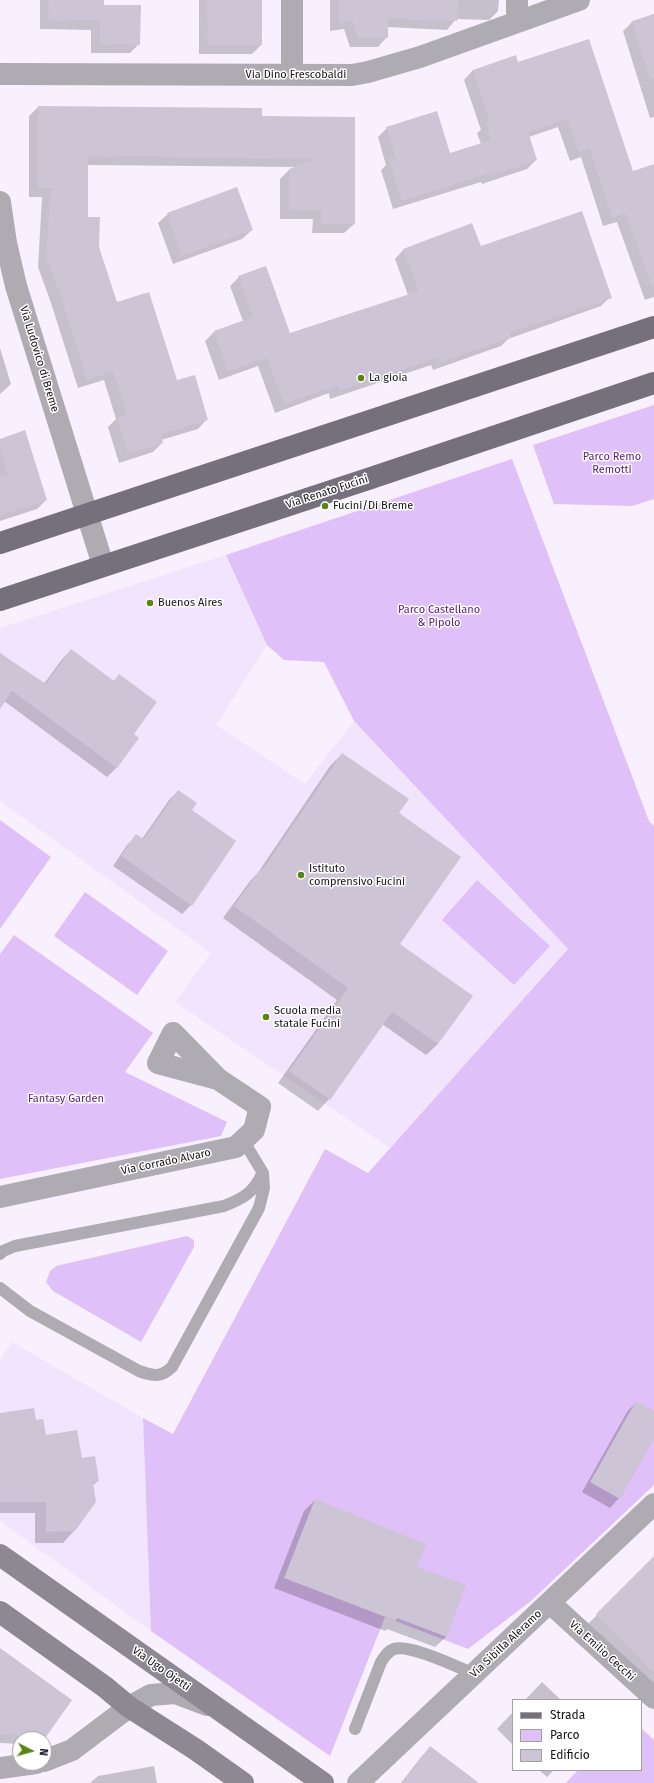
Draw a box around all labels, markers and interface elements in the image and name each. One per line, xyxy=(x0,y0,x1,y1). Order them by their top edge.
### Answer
street label: Via Dino Frescobaldi xyxy=(246,68,346,82)
street label: Via Ludovico di Breme xyxy=(17,304,61,414)
place label: La gioia xyxy=(369,371,408,385)
marker: La gioia xyxy=(356,373,366,383)
park label: Parco Remo Remotti xyxy=(583,450,641,476)
street label: Via Renato Fucini xyxy=(284,473,370,511)
place label: Fucini/Di Breme xyxy=(333,499,413,513)
marker: Fucini/Di Breme xyxy=(320,501,330,511)
place label: Buenos Aires xyxy=(158,596,222,610)
marker: Buenos Aires xyxy=(145,598,155,608)
park label: Parco Castellano & Pipolo xyxy=(398,603,480,629)
place label: Istituto comprensivo Fucini xyxy=(309,862,405,888)
marker: Istituto comprensivo Fucini xyxy=(296,870,306,880)
place label: Scuola media statale Fucini xyxy=(274,1004,341,1030)
marker: Scuola media statale Fucini xyxy=(261,1012,271,1022)
park label: Fantasy Garden xyxy=(28,1092,104,1106)
street label: Via Corrado Alvaro xyxy=(120,1146,212,1178)
street label: Via Sibilla Aleramo xyxy=(467,1607,545,1681)
street label: Via Emilio Cecchi xyxy=(566,1618,638,1684)
street label: Via Ugo Ojetti xyxy=(129,1644,193,1694)
legend xyxy=(512,1699,642,1771)
text: Strada xyxy=(550,1708,585,1722)
text: Parco xyxy=(550,1728,580,1742)
north arrow xyxy=(12,1731,52,1771)
text: N xyxy=(37,1748,50,1757)
text: Edificio xyxy=(550,1748,590,1762)

